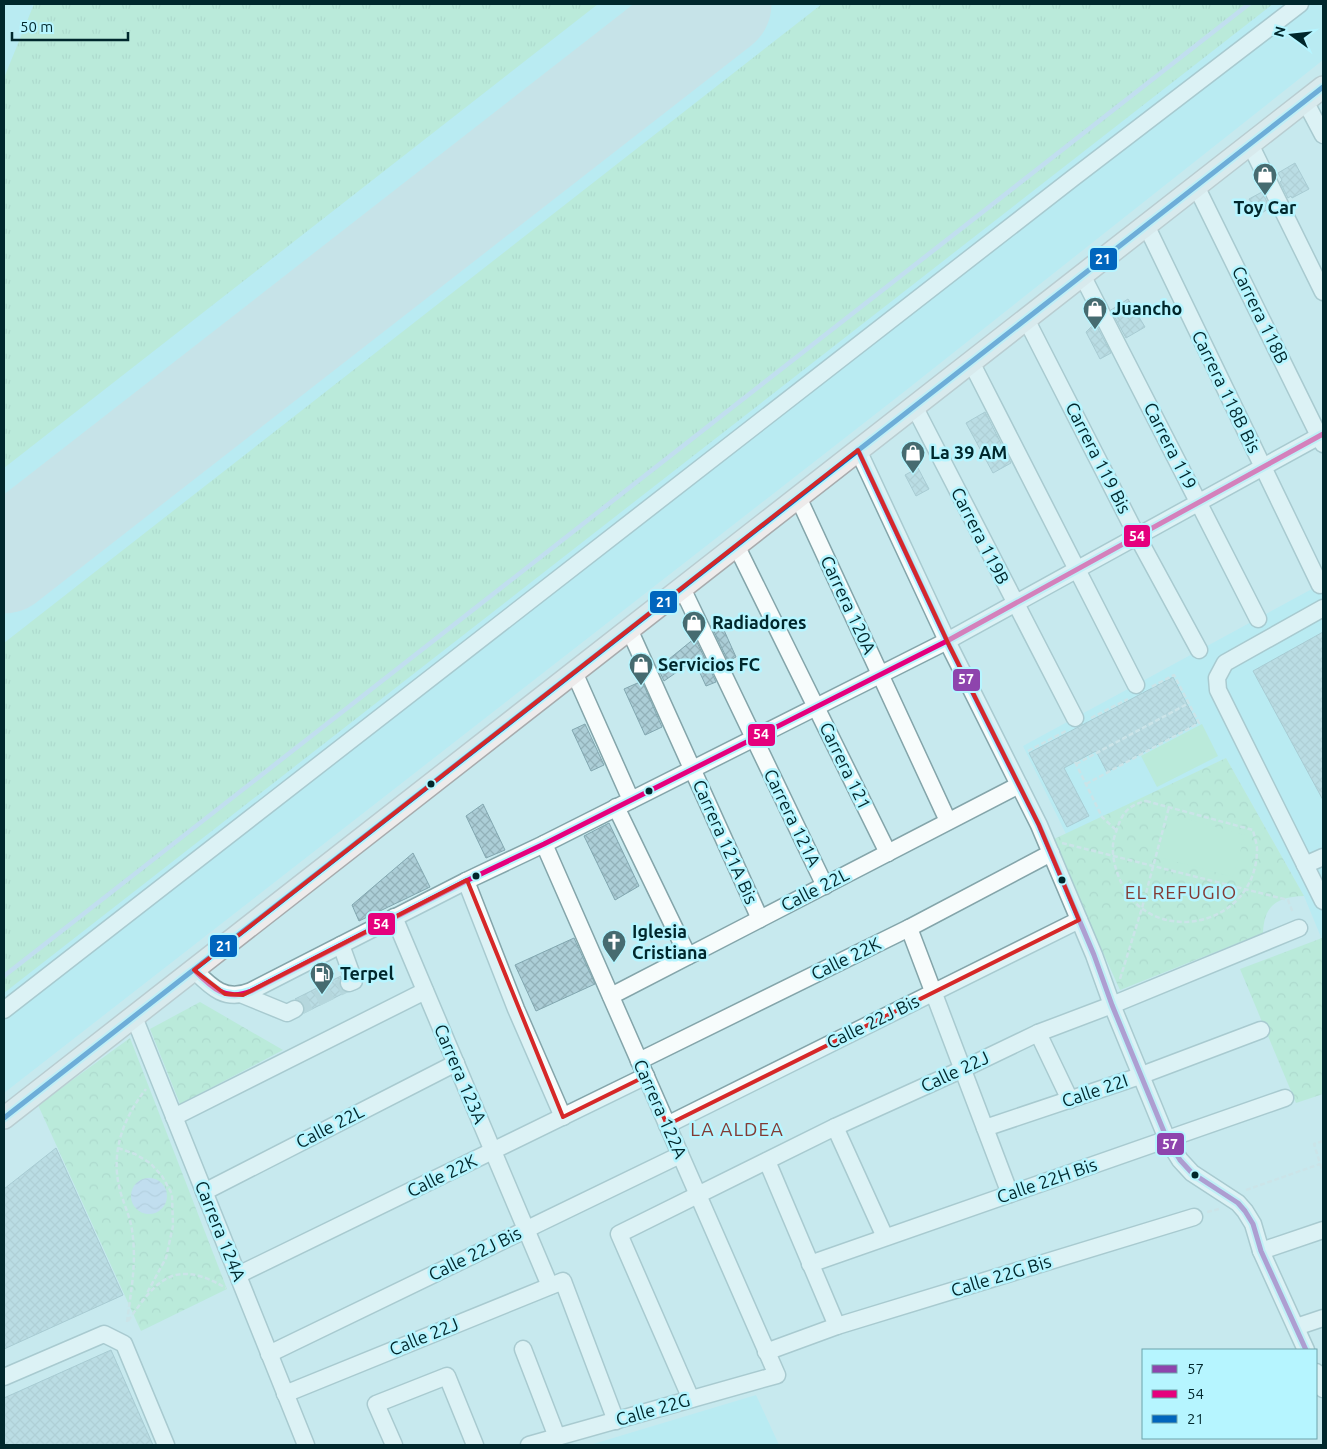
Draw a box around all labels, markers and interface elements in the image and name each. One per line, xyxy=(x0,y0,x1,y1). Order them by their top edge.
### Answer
scale bar xyxy=(12,10,129,42)
north arrow xyxy=(1267,10,1317,60)
text: 50 m xyxy=(20,18,53,35)
text: N xyxy=(1270,25,1289,39)
shop icon: Toy Car xyxy=(1252,162,1278,196)
place label: Toy Car xyxy=(1234,197,1297,217)
line badge: 21 xyxy=(1089,247,1118,271)
text: 21 xyxy=(1095,251,1111,267)
street label: Carrera 118B xyxy=(1229,263,1293,367)
shop icon: Juancho xyxy=(1082,296,1108,330)
place label: Juancho xyxy=(1112,298,1182,318)
street label: Carrera 118B Bis xyxy=(1189,327,1265,456)
street label: Carrera 119 Bis xyxy=(1062,399,1136,517)
street label: Carrera 119 xyxy=(1141,399,1201,492)
shop icon: La 39 AM xyxy=(900,440,926,474)
place label: La 39 AM xyxy=(930,442,1007,462)
street label: Carrera 119B xyxy=(948,484,1014,587)
line badge: 54 xyxy=(1123,524,1151,548)
text: 54 xyxy=(1129,528,1145,544)
street label: Carrera 120A xyxy=(817,552,881,657)
line badge: 21 xyxy=(649,590,678,614)
text: 21 xyxy=(656,594,672,610)
shop icon: Radiadores xyxy=(681,610,707,644)
place label: Radiadores xyxy=(712,612,807,632)
shop icon: Servicios FC xyxy=(628,652,654,686)
place label: Servicios FC xyxy=(658,654,761,674)
line badge: 57 xyxy=(952,668,981,692)
text: 57 xyxy=(958,671,974,687)
street label: Carrera 121 xyxy=(816,719,876,812)
line badge: 54 xyxy=(747,723,776,747)
text: 54 xyxy=(753,726,769,742)
street label: Carrera 121A xyxy=(761,765,825,870)
street label: Carrera 121A Bis xyxy=(690,776,762,907)
unlabelled marker xyxy=(426,779,436,789)
unlabelled marker xyxy=(644,786,654,796)
street label: Calle 22L xyxy=(777,864,852,915)
unlabelled marker xyxy=(471,871,481,881)
unlabelled marker xyxy=(1057,875,1067,885)
district label: EL REFUGIO xyxy=(1125,881,1237,903)
line badge: 54 xyxy=(367,912,396,936)
text: 54 xyxy=(373,916,389,932)
place label: Iglesia Cristiana xyxy=(632,921,707,962)
church icon: Iglesia Cristiana xyxy=(601,929,627,963)
street label: Calle 22K xyxy=(807,933,884,984)
line badge: 21 xyxy=(209,934,238,958)
text: 21 xyxy=(216,938,232,954)
fuel station icon: Terpel xyxy=(309,961,335,995)
place label: Terpel xyxy=(340,963,394,983)
street label: Calle 22J Bis xyxy=(823,990,922,1052)
street label: Carrera 123A xyxy=(431,1021,491,1127)
street label: Calle 22J xyxy=(917,1047,992,1096)
street label: Carrera 122A xyxy=(630,1056,692,1161)
street label: Calle 22I xyxy=(1059,1069,1130,1111)
street label: Calle 22L xyxy=(292,1101,367,1152)
district label: LA ALDEA xyxy=(690,1118,784,1140)
line badge: 57 xyxy=(1156,1132,1185,1156)
text: 57 xyxy=(1162,1136,1178,1152)
street label: Calle 22K xyxy=(403,1150,480,1201)
street label: Calle 22H Bis xyxy=(994,1154,1099,1207)
unlabelled marker xyxy=(1190,1170,1200,1180)
street label: Carrera 124A xyxy=(192,1178,250,1284)
street label: Calle 22J Bis xyxy=(425,1222,524,1284)
street label: Calle 22G Bis xyxy=(948,1250,1053,1300)
street label: Calle 22J xyxy=(386,1313,461,1359)
legend xyxy=(1142,1349,1317,1439)
text: 57 xyxy=(1187,1360,1204,1377)
text: 54 xyxy=(1187,1385,1204,1402)
street label: Calle 22G xyxy=(613,1389,692,1429)
text: 21 xyxy=(1187,1410,1204,1427)

